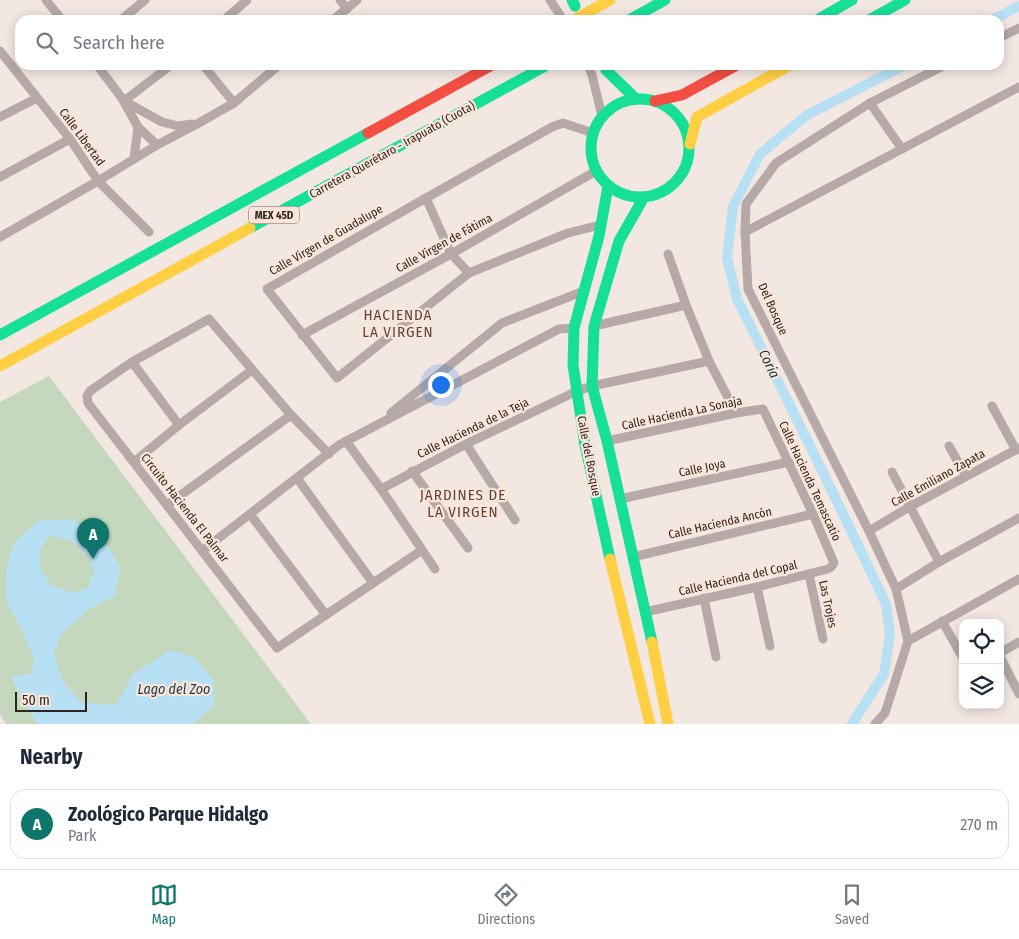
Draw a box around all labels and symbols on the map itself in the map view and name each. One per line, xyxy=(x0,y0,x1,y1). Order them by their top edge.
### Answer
street label: Carretera Querétaro - Irapuato (Cuota) xyxy=(307,98,478,201)
street label: Calle Libertad xyxy=(56,105,108,169)
street label: Calle Virgen de Guadalupe xyxy=(267,202,385,278)
road number: MEX 45D xyxy=(249,206,299,224)
street label: Calle Virgen de Fátima xyxy=(393,211,495,275)
street label: Del Bosque xyxy=(755,281,791,337)
district label: HACIENDA LA VIRGEN xyxy=(362,306,434,341)
water label: Coria xyxy=(755,347,783,381)
your location xyxy=(428,372,454,398)
street label: Calle Hacienda La Sonaja xyxy=(621,393,744,433)
street label: Calle Hacienda de la Teja xyxy=(415,395,531,461)
street label: Calle del Bosque xyxy=(574,415,604,498)
street label: Calle Hacienda Temascatio xyxy=(776,419,844,543)
street label: Calle Emiliano Zapata xyxy=(889,446,988,510)
street label: Circuito Hacienda El Palmar xyxy=(138,451,232,566)
street label: Calle Joya xyxy=(677,456,727,480)
district label: JARDINES DE LA VIRGEN xyxy=(420,486,506,521)
street label: Calle Hacienda Ancón xyxy=(667,504,773,542)
pin: A xyxy=(77,518,109,559)
street label: Calle Hacienda del Copal xyxy=(677,558,799,598)
street label: Las Trojes xyxy=(816,579,840,629)
water label: Lago del Zoo xyxy=(138,681,210,698)
scale bar xyxy=(15,689,88,712)

